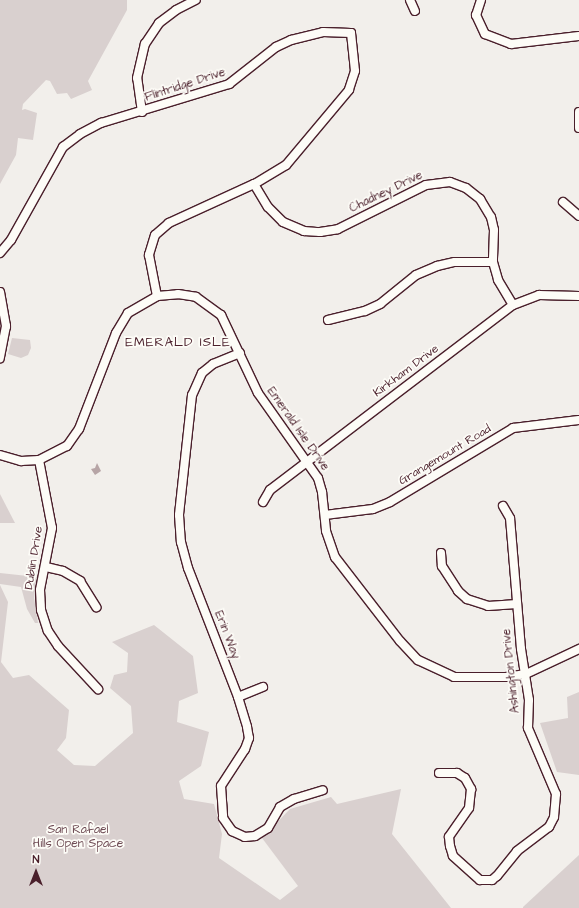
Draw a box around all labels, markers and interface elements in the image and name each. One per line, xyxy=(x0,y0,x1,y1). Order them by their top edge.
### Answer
street label: Flintridge Drive xyxy=(143,65,227,105)
street label: Chadney Drive xyxy=(347,168,425,216)
district label: EMERALD ISLE xyxy=(125,334,231,350)
street label: Kirkham Drive xyxy=(370,342,442,400)
street label: Emerald Isle Drive xyxy=(264,385,332,473)
street label: Grangemount Road xyxy=(396,422,494,488)
street label: Dublin Drive xyxy=(22,525,46,591)
street label: Erin Way xyxy=(211,609,243,661)
street label: Ashington Drive xyxy=(499,628,523,714)
park label: San Rafael Hills Open Space xyxy=(33,823,123,851)
north arrow xyxy=(16,852,56,892)
text: N xyxy=(33,852,39,867)

